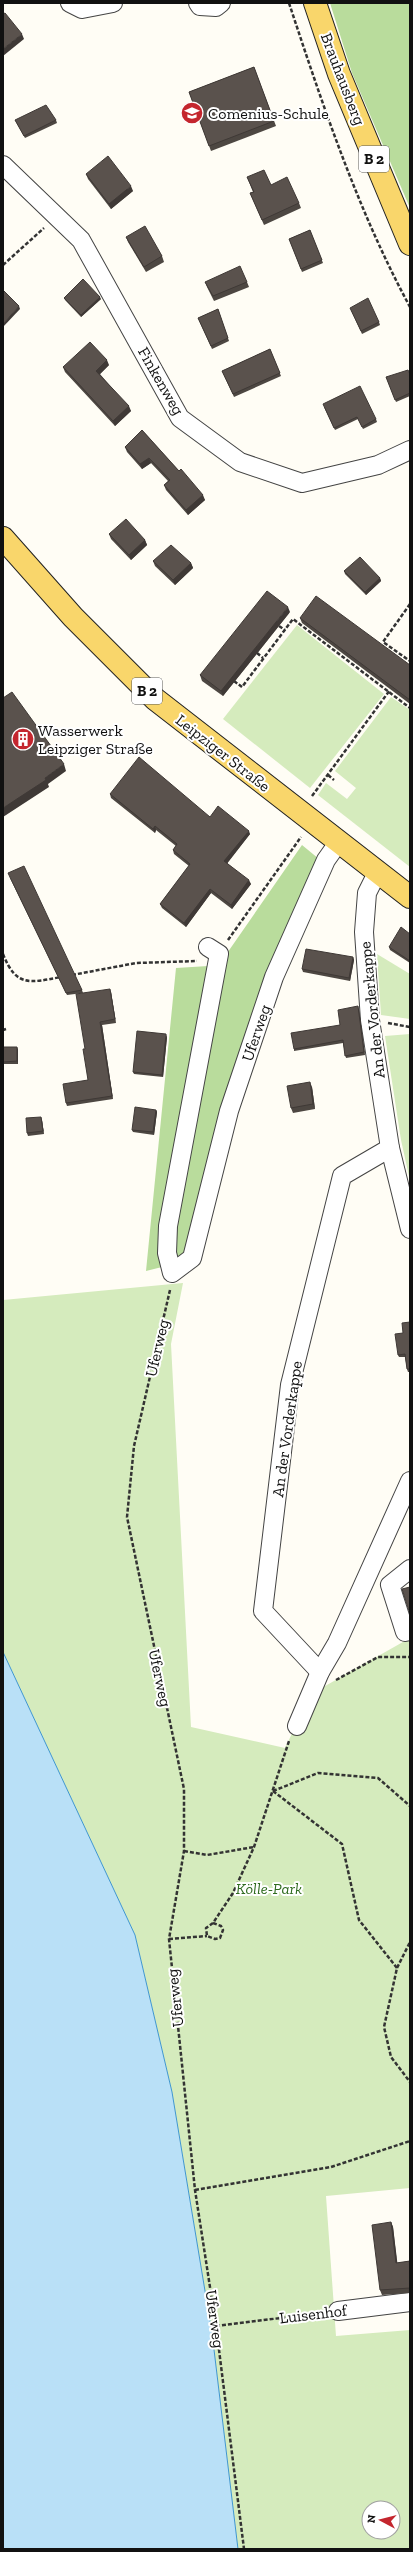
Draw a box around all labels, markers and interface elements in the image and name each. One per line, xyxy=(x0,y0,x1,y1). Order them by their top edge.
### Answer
street label: Brauhausberg xyxy=(317,30,369,128)
school or university icon: Comenius-Schule xyxy=(179,100,205,126)
place label: Comenius-Schule xyxy=(208,104,329,123)
road number: B 2 xyxy=(359,146,389,172)
street label: Finkenweg xyxy=(134,344,188,419)
road number: B 2 xyxy=(132,678,162,704)
street label: Leipziger Straße xyxy=(172,710,274,796)
place label: Wasserwerk Leipziger Straße xyxy=(38,721,153,758)
building icon: Wasserwerk Leipziger Straße xyxy=(10,726,36,752)
street label: An der Vorderkappe xyxy=(355,941,389,1079)
street label: Uferweg xyxy=(237,1002,275,1064)
street label: Uferweg xyxy=(141,1317,173,1379)
street label: An der Vorderkappe xyxy=(268,1360,306,1498)
street label: Uferweg xyxy=(145,1647,175,1709)
park label: Kölle-Park xyxy=(236,1879,302,1898)
street label: Uferweg xyxy=(162,1968,188,2028)
street label: Uferweg xyxy=(202,2289,229,2350)
street label: Luisenhof xyxy=(278,2300,350,2328)
north arrow xyxy=(361,2500,401,2540)
text: N xyxy=(365,2513,379,2524)

